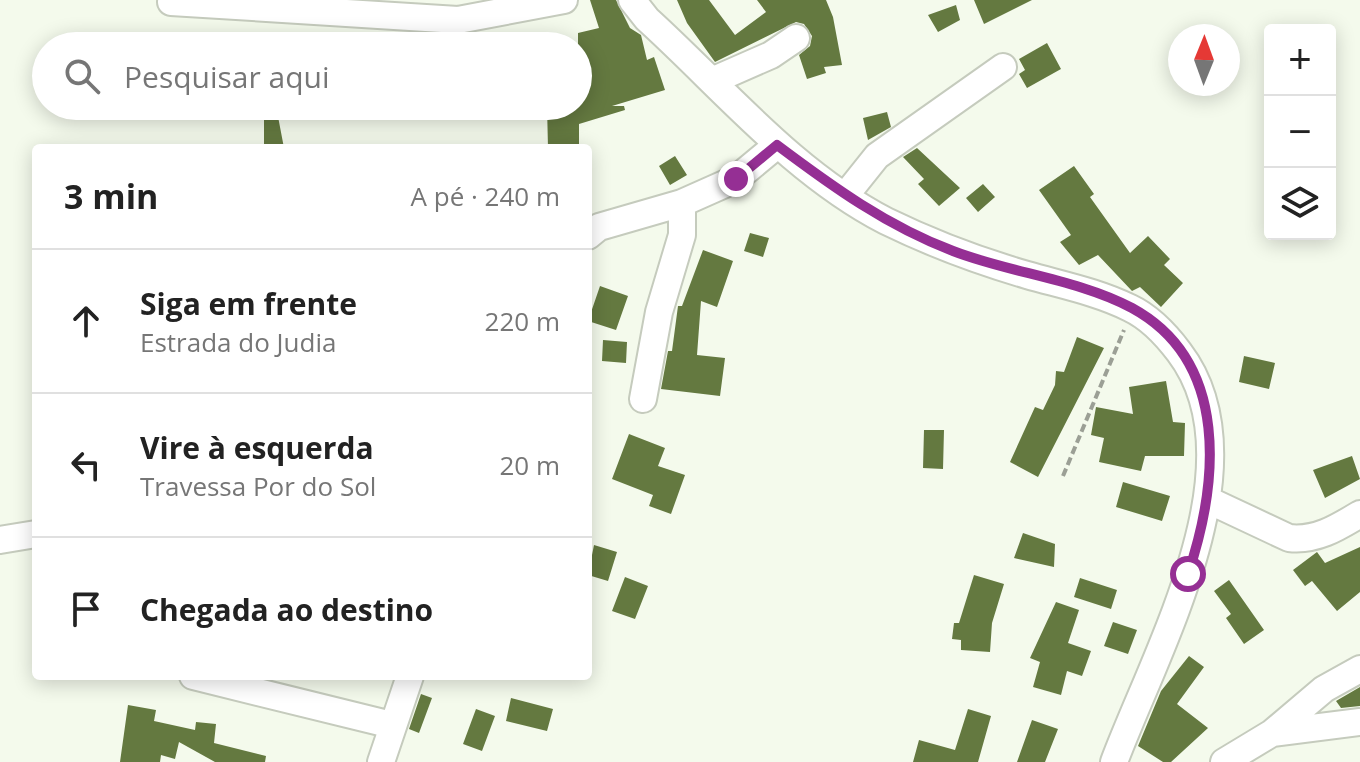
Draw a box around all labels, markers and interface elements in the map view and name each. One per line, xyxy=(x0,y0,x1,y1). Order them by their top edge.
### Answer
north arrow xyxy=(1168,24,1240,96)
map controls xyxy=(1264,24,1336,240)
button: + xyxy=(1264,24,1336,96)
search box xyxy=(32,32,592,120)
icon: search xyxy=(60,54,104,98)
text: Pesquisar aqui xyxy=(124,56,330,97)
button: − xyxy=(1264,96,1336,168)
route end xyxy=(718,161,754,197)
button: layers xyxy=(1264,168,1336,240)
text: 3 min xyxy=(64,173,158,219)
text: A pé · 240 m xyxy=(411,178,560,214)
text: Siga em frente xyxy=(140,283,357,324)
icon: ahead xyxy=(64,299,108,343)
text: 220 m xyxy=(485,303,560,339)
text: Estrada do Judia xyxy=(140,324,336,360)
text: Vire à esquerda xyxy=(140,427,374,468)
icon: left xyxy=(64,443,108,487)
text: 20 m xyxy=(499,447,560,483)
text: Travessa Por do Sol xyxy=(140,468,376,504)
route start xyxy=(1170,556,1206,592)
icon: arrive xyxy=(64,587,108,631)
text: Chegada ao destino xyxy=(140,589,433,630)

